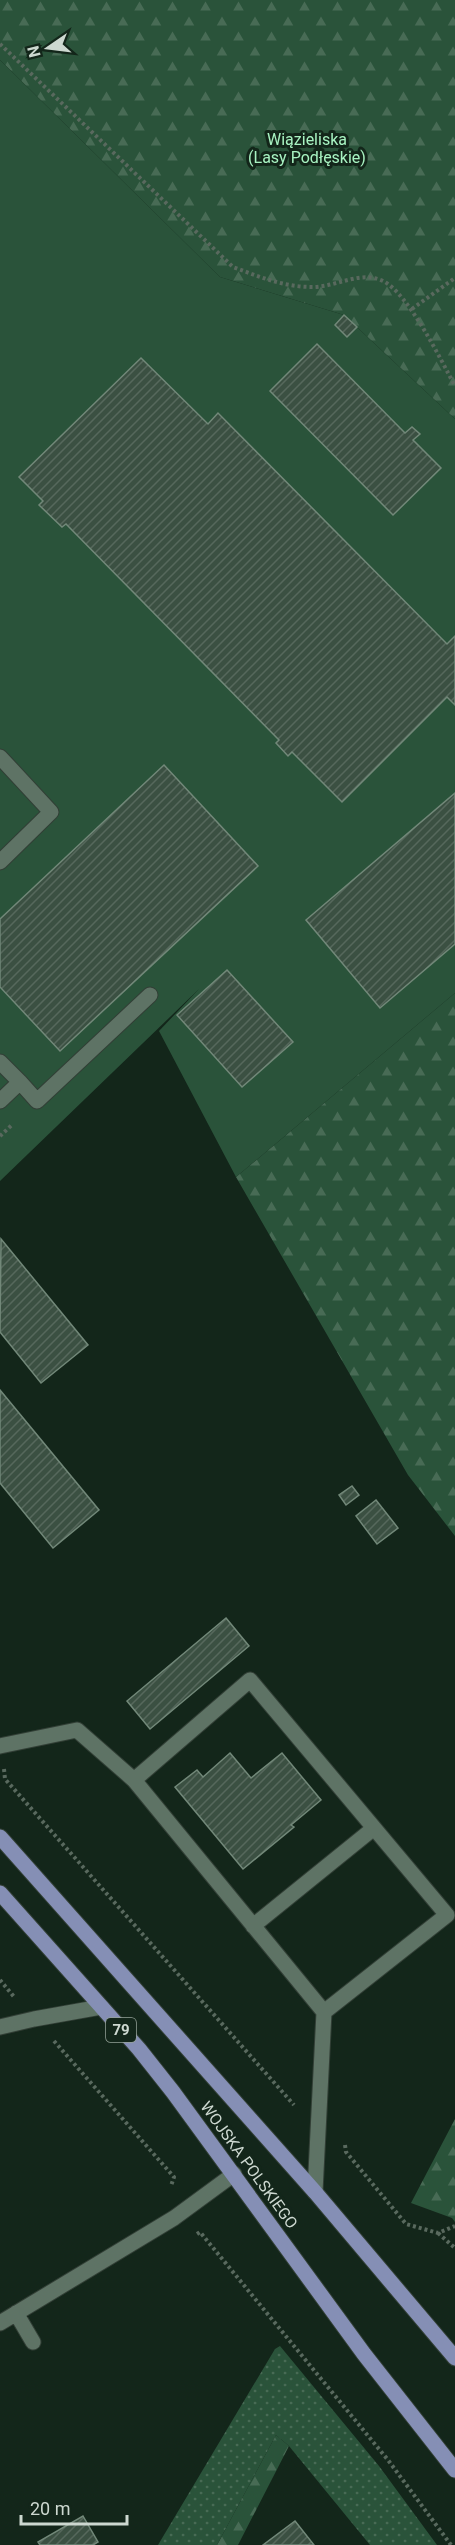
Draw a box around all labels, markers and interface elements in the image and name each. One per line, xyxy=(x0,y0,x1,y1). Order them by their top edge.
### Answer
north arrow xyxy=(18,18,78,78)
text: N xyxy=(23,44,45,59)
park label: Wiązieliska (Lasy Podłęskie) xyxy=(248,130,366,167)
road number: 79 xyxy=(106,2018,136,2042)
street label: WOJSKA POLSKIEGO xyxy=(196,2098,302,2232)
scale bar xyxy=(21,2488,128,2526)
text: 20 m xyxy=(30,2498,70,2519)

